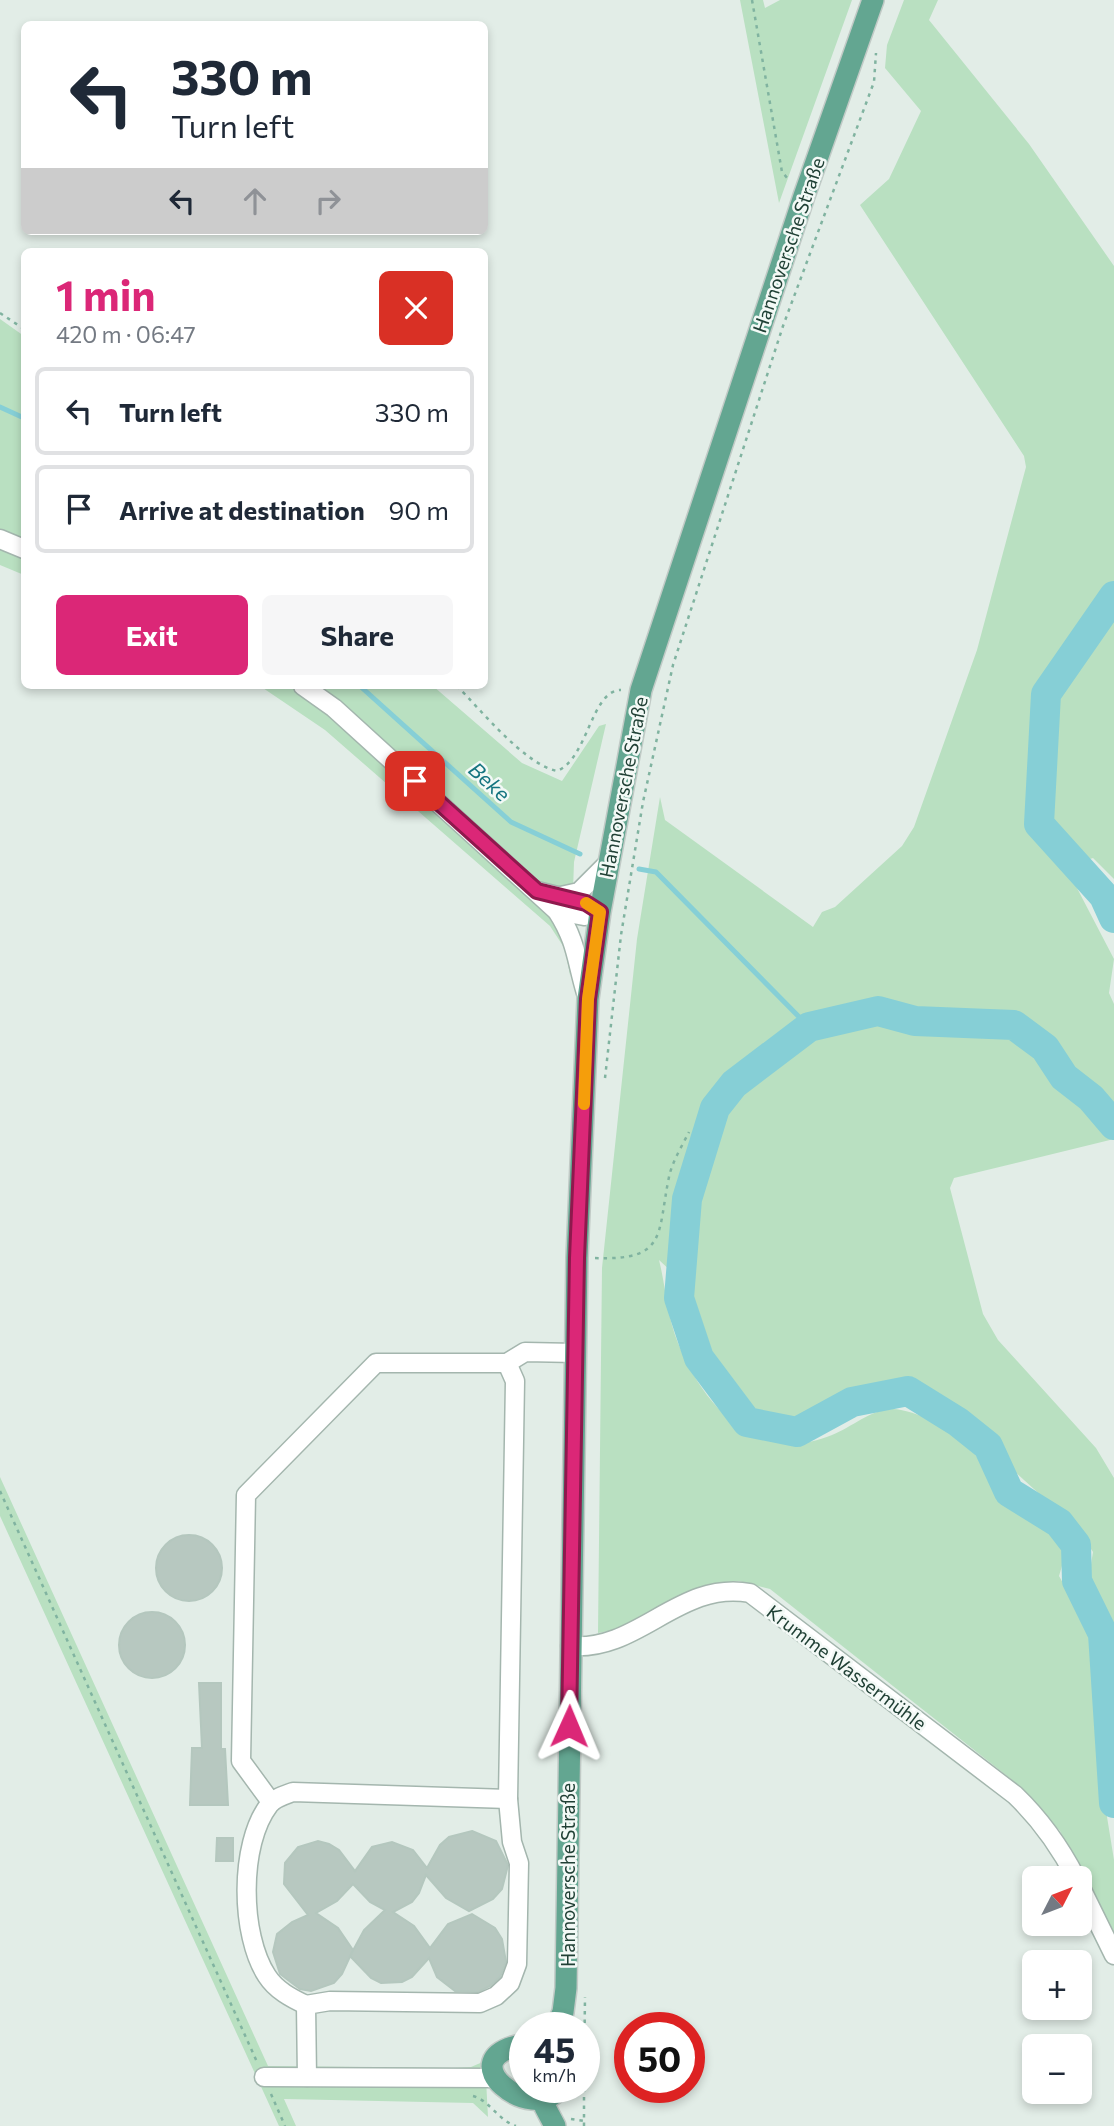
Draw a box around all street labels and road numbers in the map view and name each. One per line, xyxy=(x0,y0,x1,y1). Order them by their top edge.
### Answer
street label: Hannoversche Straße xyxy=(747,154,829,336)
street label: Hannoversche Straße xyxy=(594,695,652,879)
street label: Krumme Wassermühle xyxy=(763,1599,931,1735)
street label: Hannoversche Straße xyxy=(556,1783,579,1967)

